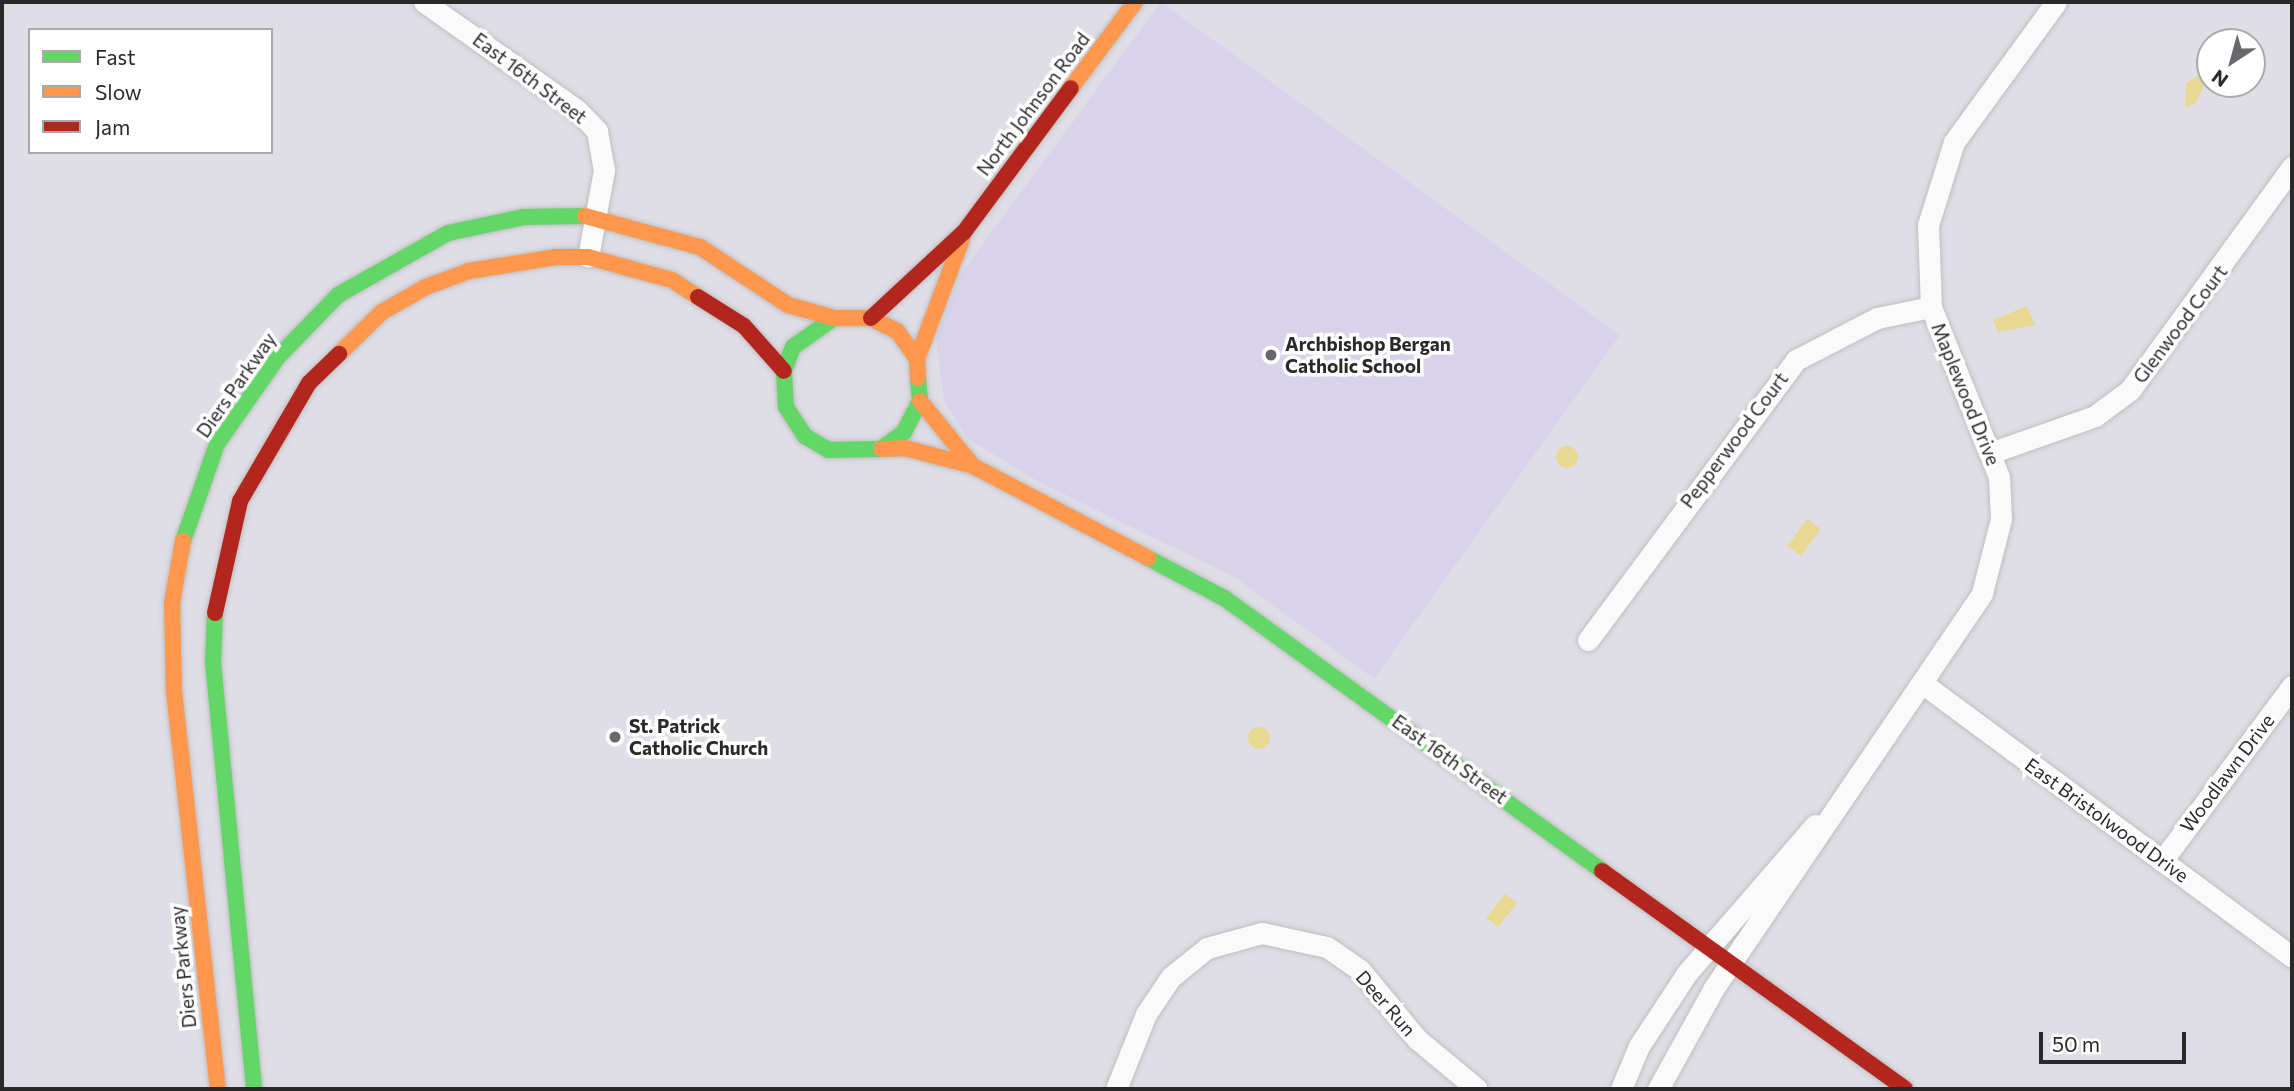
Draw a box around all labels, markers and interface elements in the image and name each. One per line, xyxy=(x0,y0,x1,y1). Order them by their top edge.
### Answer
legend xyxy=(28,28,273,154)
street label: East 16th Street xyxy=(468,28,592,128)
street label: North Johnson Road xyxy=(972,28,1094,180)
north arrow xyxy=(2196,28,2266,98)
text: Fast xyxy=(95,44,136,69)
text: N xyxy=(2207,65,2232,92)
text: Slow xyxy=(95,79,142,104)
text: Jam xyxy=(95,114,130,139)
street label: Glenwood Court xyxy=(2128,260,2232,388)
street label: Maplewood Drive xyxy=(1927,319,2005,469)
street label: Diers Parkway xyxy=(191,328,281,442)
place label: Archbishop Bergan Catholic School xyxy=(1285,333,1451,377)
marker: Archbishop Bergan Catholic School xyxy=(1263,347,1279,363)
street label: Pepperwood Court xyxy=(1675,368,1793,512)
street label: Woodlawn Drive xyxy=(2175,709,2279,837)
street label: East 16th Street xyxy=(1388,710,1512,808)
place label: St. Patrick Catholic Church xyxy=(629,715,768,759)
marker: St. Patrick Catholic Church xyxy=(607,729,623,745)
street label: East Bristolwood Drive xyxy=(2021,753,2193,887)
street label: Diers Parkway xyxy=(165,905,201,1029)
street label: Deer Run xyxy=(1351,966,1421,1040)
scale bar xyxy=(2042,1018,2189,1062)
text: 50 m xyxy=(2052,1031,2100,1056)

